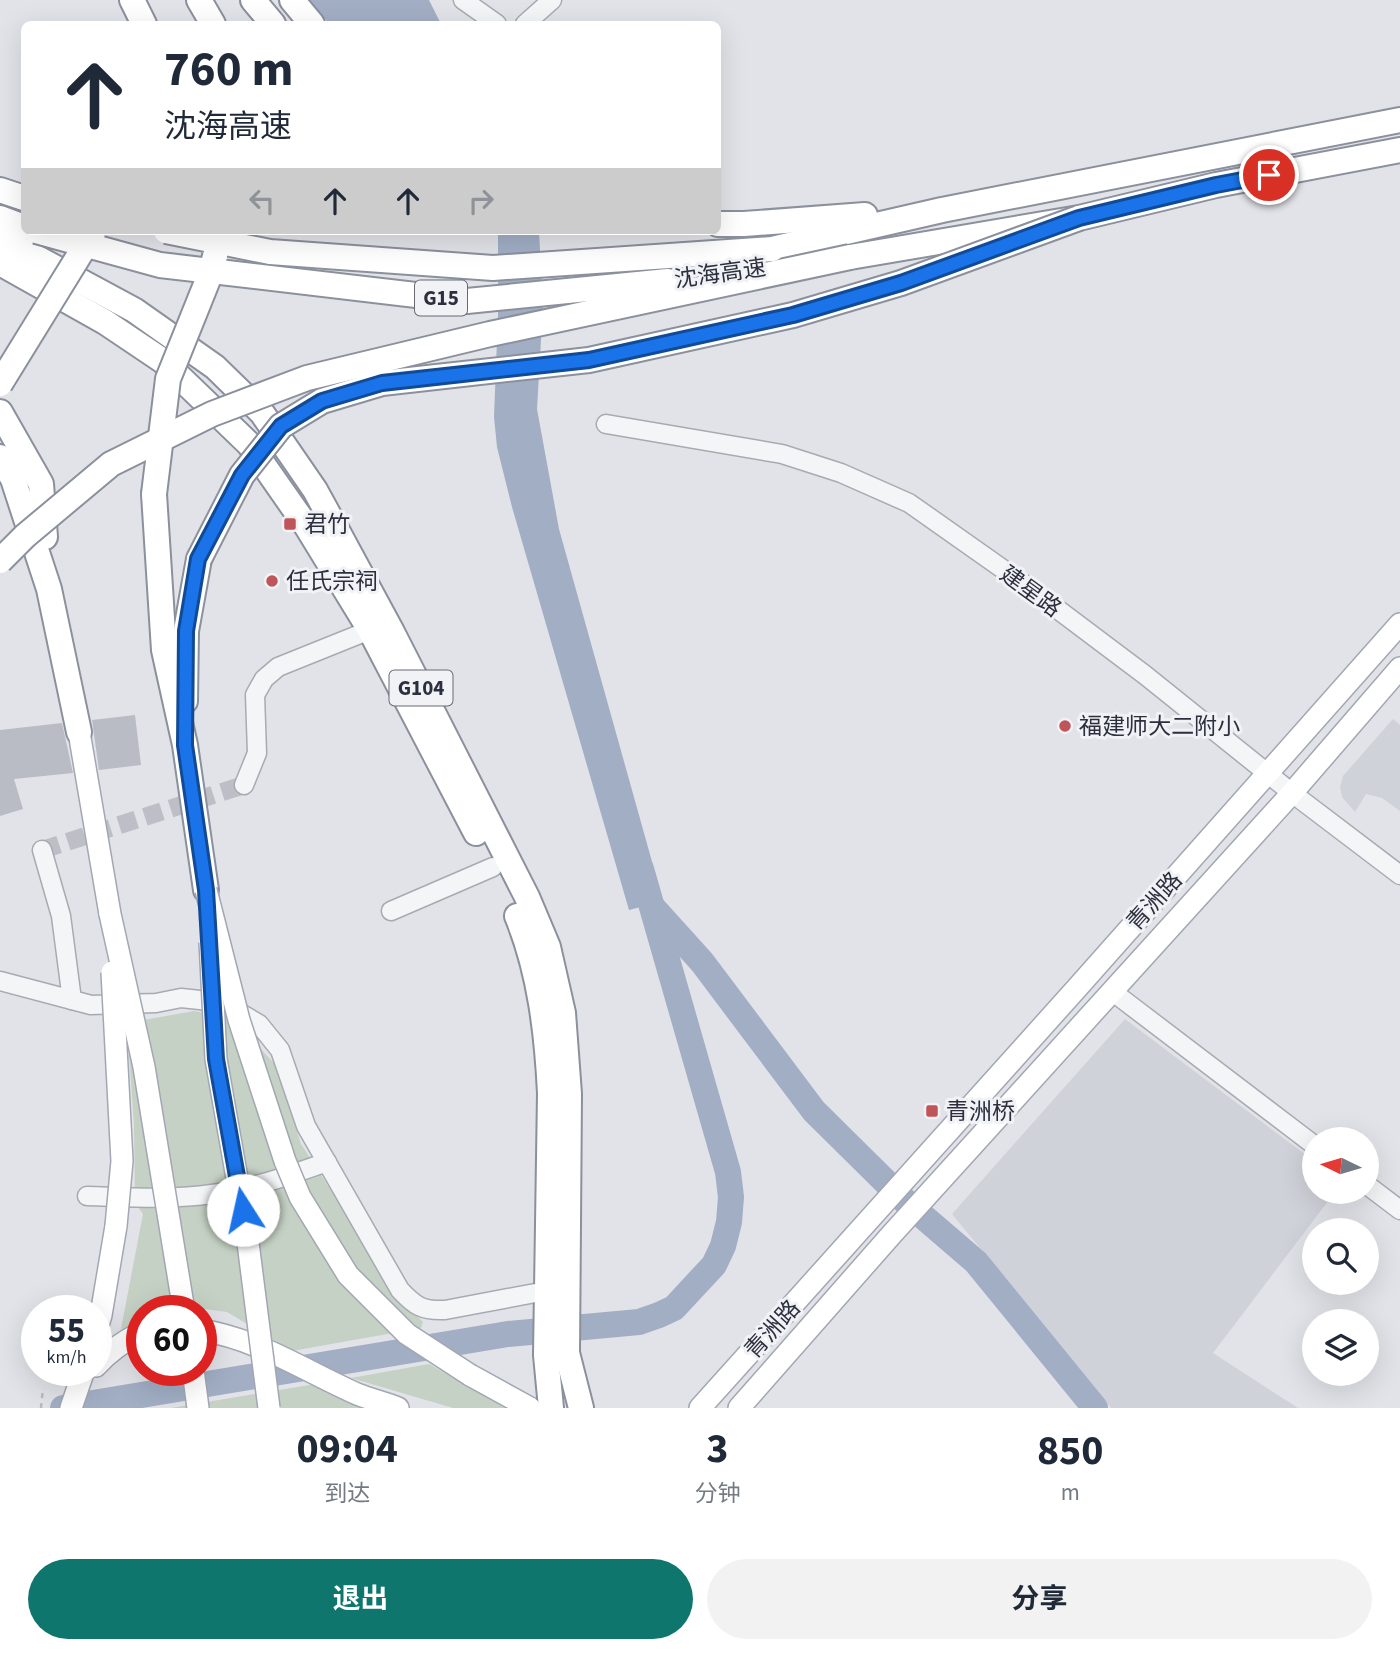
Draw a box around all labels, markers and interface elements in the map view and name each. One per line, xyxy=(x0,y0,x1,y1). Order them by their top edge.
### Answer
text: 760 m xyxy=(164,35,293,105)
icon: ahead xyxy=(49,49,140,140)
text: 沈海高速 xyxy=(164,104,292,150)
pin xyxy=(1239,145,1299,205)
icon: arrive xyxy=(1250,156,1288,194)
icon: left xyxy=(243,182,281,220)
icon: ahead xyxy=(316,182,354,220)
icon: ahead xyxy=(389,182,427,220)
icon: right xyxy=(462,182,500,220)
street label: 沈海高速 xyxy=(672,251,768,296)
road number: G15 xyxy=(415,280,467,316)
place label: 君竹 xyxy=(304,508,350,541)
marker: 君竹 xyxy=(282,516,298,532)
street label: 建星路 xyxy=(993,558,1068,625)
place label: 任氏宗祠 xyxy=(286,565,378,598)
marker: 任氏宗祠 xyxy=(264,573,280,589)
road number: G104 xyxy=(390,670,452,706)
place label: 福建师大二附小 xyxy=(1079,710,1240,743)
marker: 福建师大二附小 xyxy=(1057,718,1073,734)
street label: 青洲路 xyxy=(1119,865,1190,938)
place label: 青洲桥 xyxy=(946,1095,1015,1128)
marker: 青洲桥 xyxy=(924,1103,940,1119)
north arrow xyxy=(1302,1127,1379,1204)
map controls xyxy=(1302,1127,1379,1386)
position arrow xyxy=(206,1173,280,1247)
button: search xyxy=(1302,1218,1379,1295)
street label: 青洲路 xyxy=(737,1293,808,1366)
speed limit sign: 60 xyxy=(126,1295,217,1386)
text: 55 xyxy=(48,1306,85,1356)
button: layers xyxy=(1302,1309,1379,1386)
text: km/h xyxy=(47,1345,86,1370)
text: 09:04 xyxy=(297,1419,398,1479)
text: 3 xyxy=(706,1419,728,1479)
text: 850 xyxy=(1037,1421,1103,1481)
text: m xyxy=(1061,1476,1080,1509)
text: 到达 xyxy=(324,1477,370,1510)
text: 分钟 xyxy=(694,1477,740,1510)
button: 退出 xyxy=(28,1559,693,1639)
button: 分享 xyxy=(707,1559,1372,1639)

